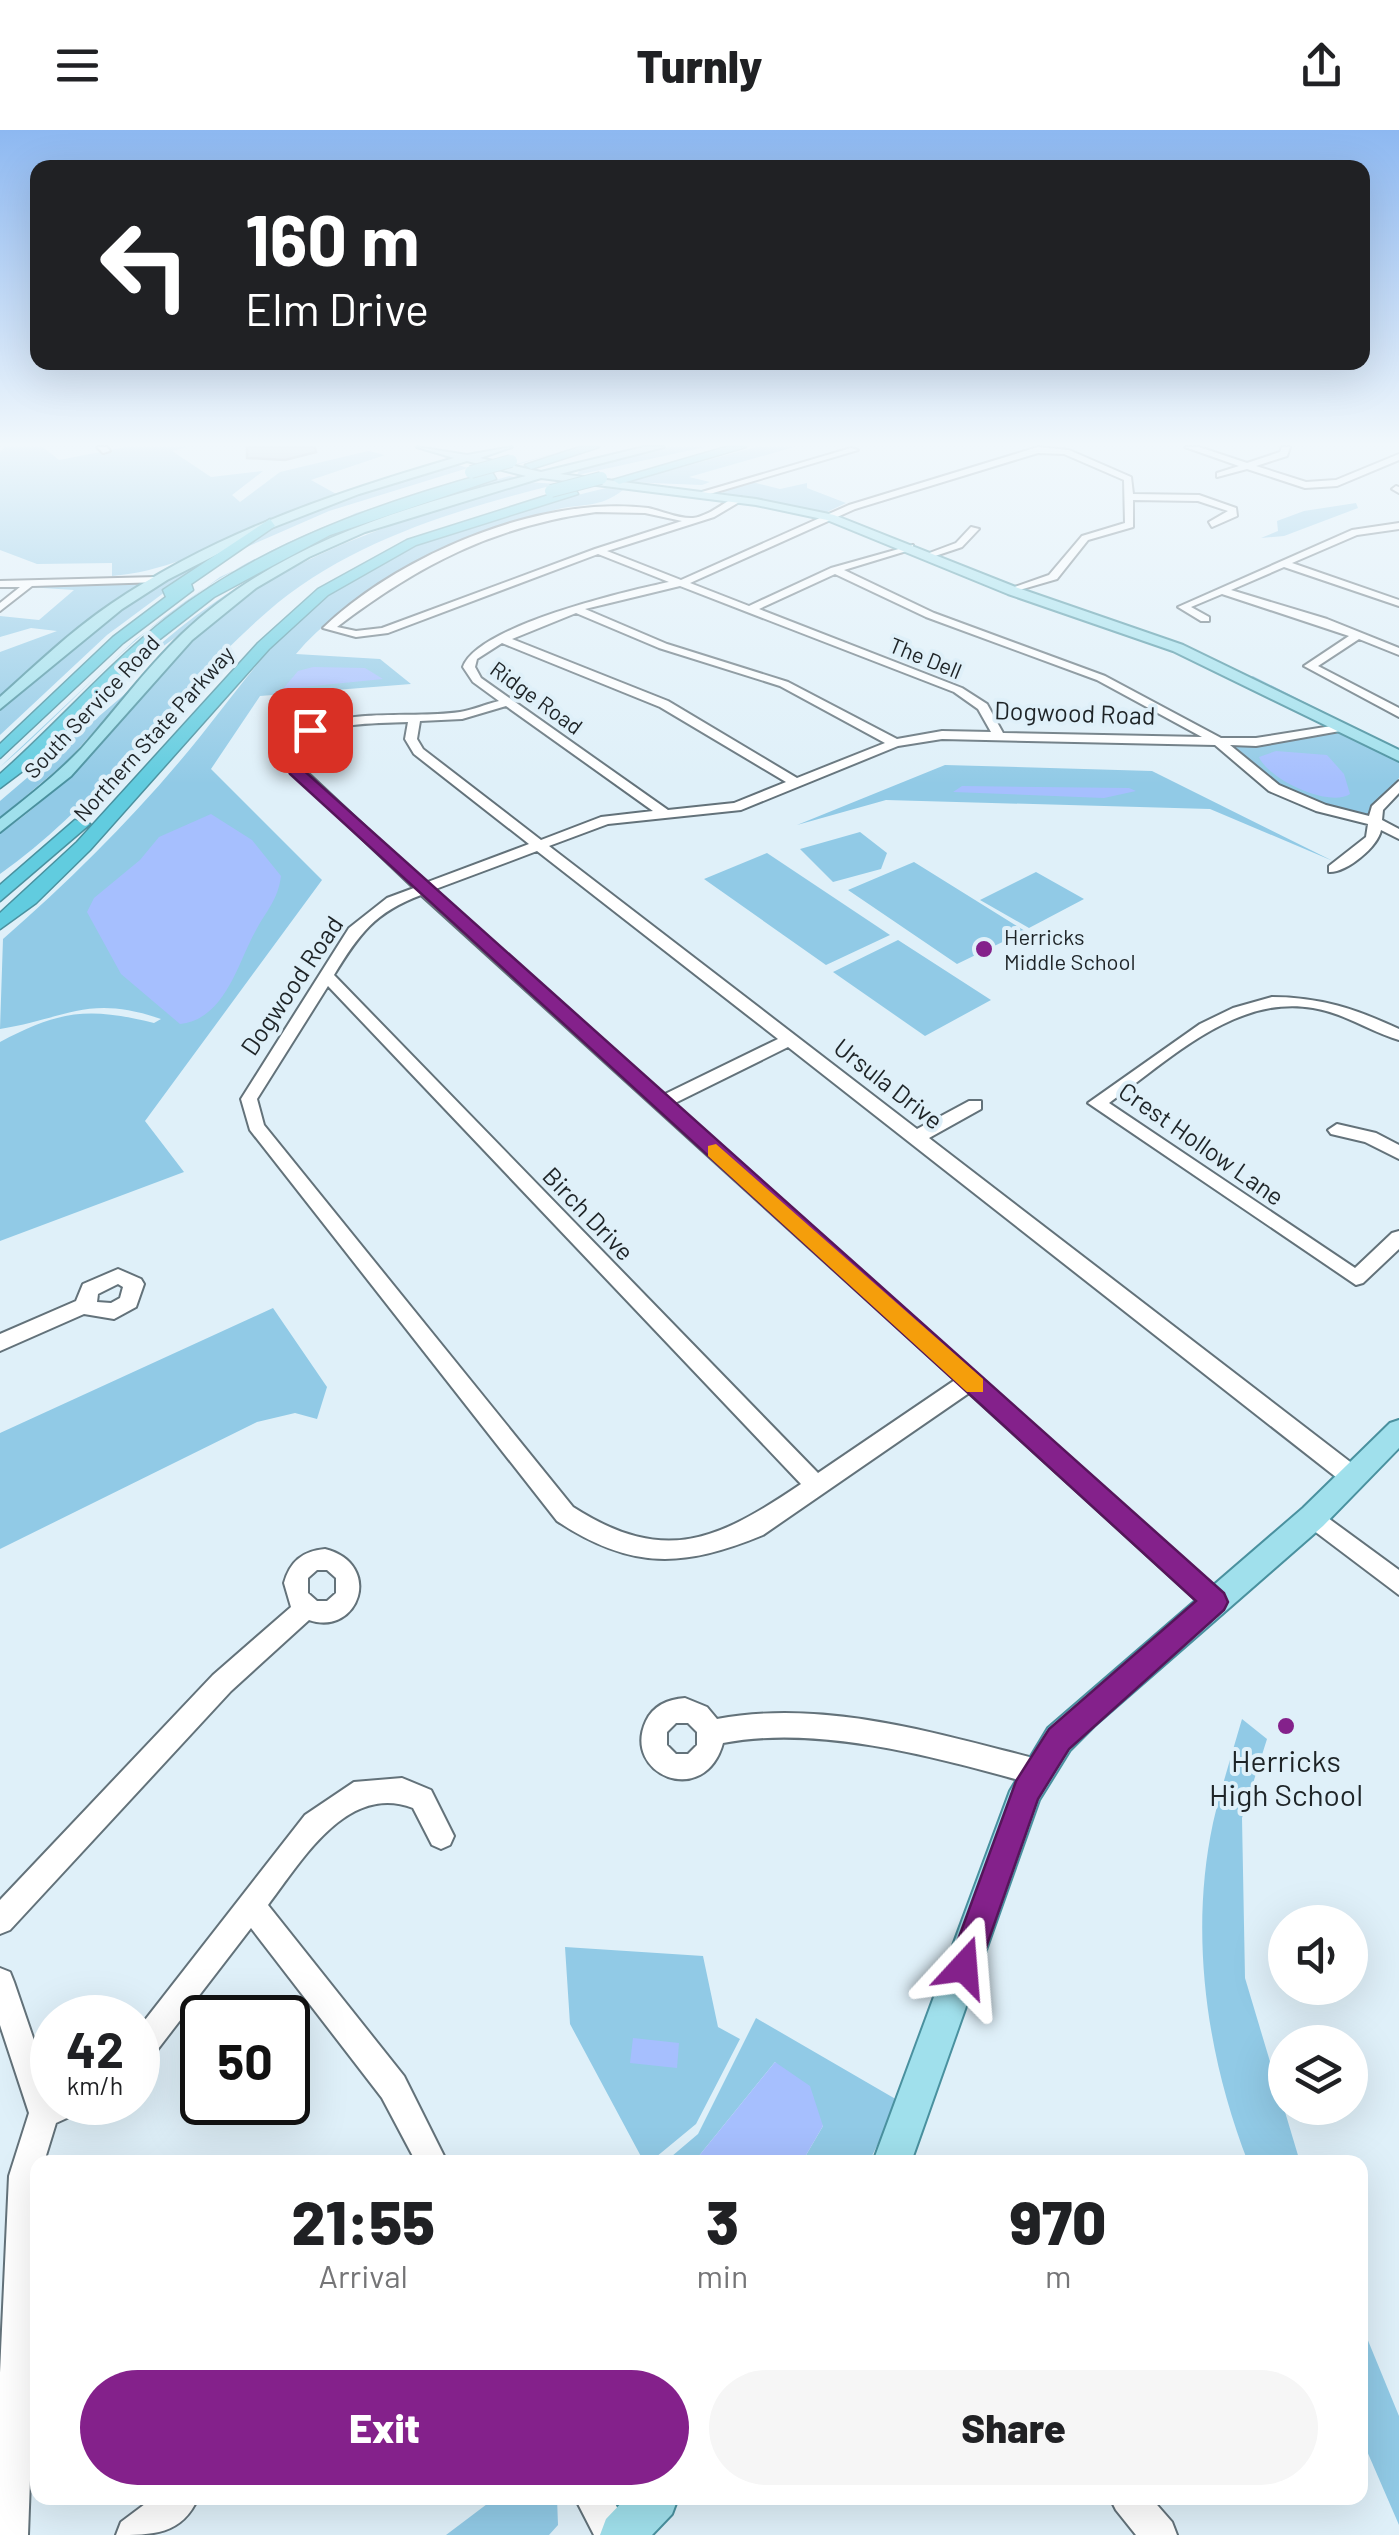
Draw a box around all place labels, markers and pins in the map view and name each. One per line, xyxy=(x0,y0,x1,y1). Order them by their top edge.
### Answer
pin xyxy=(268,688,353,773)
place label: Herricks Middle School xyxy=(1004,923,1136,974)
marker: Herricks Middle School xyxy=(973,938,995,960)
marker: Herricks High School xyxy=(1275,1715,1297,1737)
place label: Herricks High School xyxy=(1209,1742,1363,1812)

